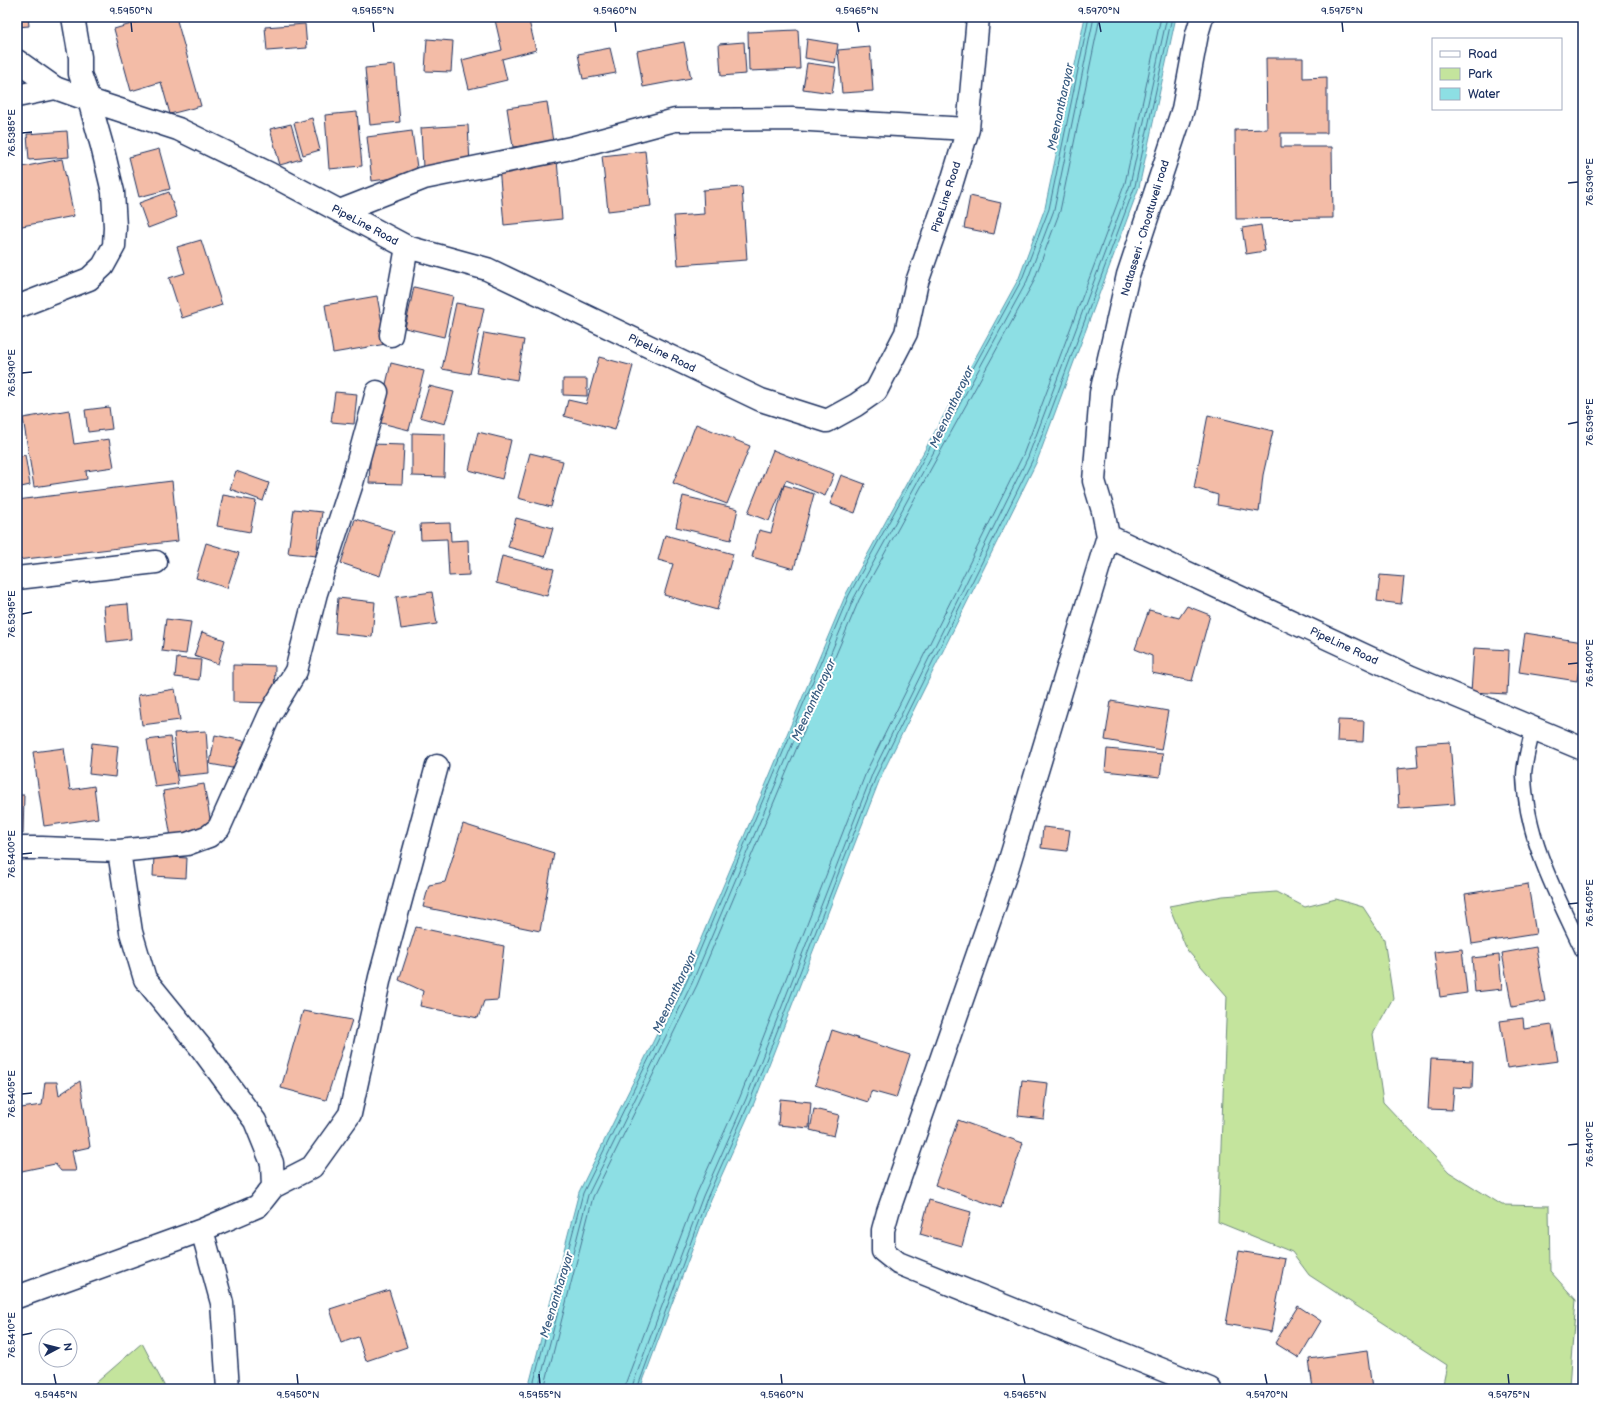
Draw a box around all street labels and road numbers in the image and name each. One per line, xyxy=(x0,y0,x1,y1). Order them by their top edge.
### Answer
street label: Nattasseri - Choottuveli road xyxy=(1118,158,1172,298)
street label: PipeLine Road xyxy=(928,160,964,234)
street label: PipeLine Road xyxy=(329,202,401,248)
street label: PipeLine Road xyxy=(626,331,698,375)
street label: PipeLine Road xyxy=(1308,625,1380,667)

